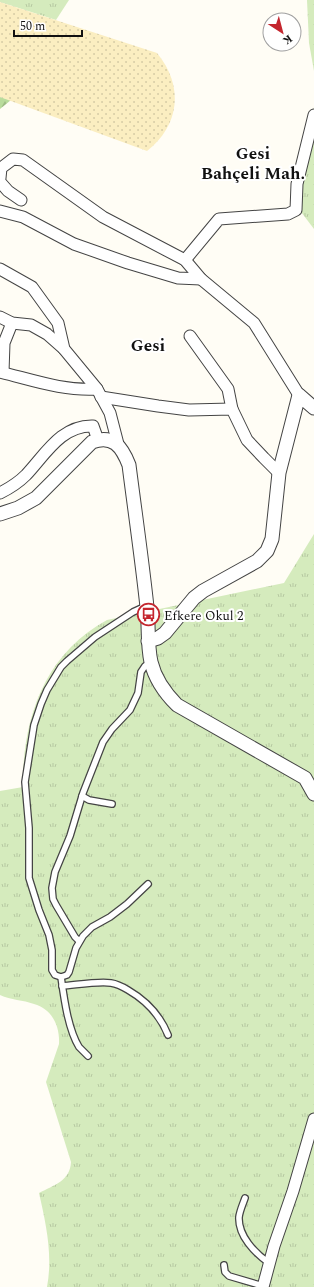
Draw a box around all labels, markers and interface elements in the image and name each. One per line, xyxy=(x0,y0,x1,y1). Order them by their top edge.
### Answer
scale bar xyxy=(14,12,82,38)
north arrow xyxy=(262,12,302,52)
text: 50 m xyxy=(20,17,45,36)
text: K xyxy=(279,30,296,49)
district label: Gesi Bahçeli Mah. xyxy=(201,141,305,187)
district label: Gesi xyxy=(131,333,166,359)
bus stop icon: Efkere Okul 2 xyxy=(135,602,161,628)
place label: Efkere Okul 2 xyxy=(164,606,243,626)

